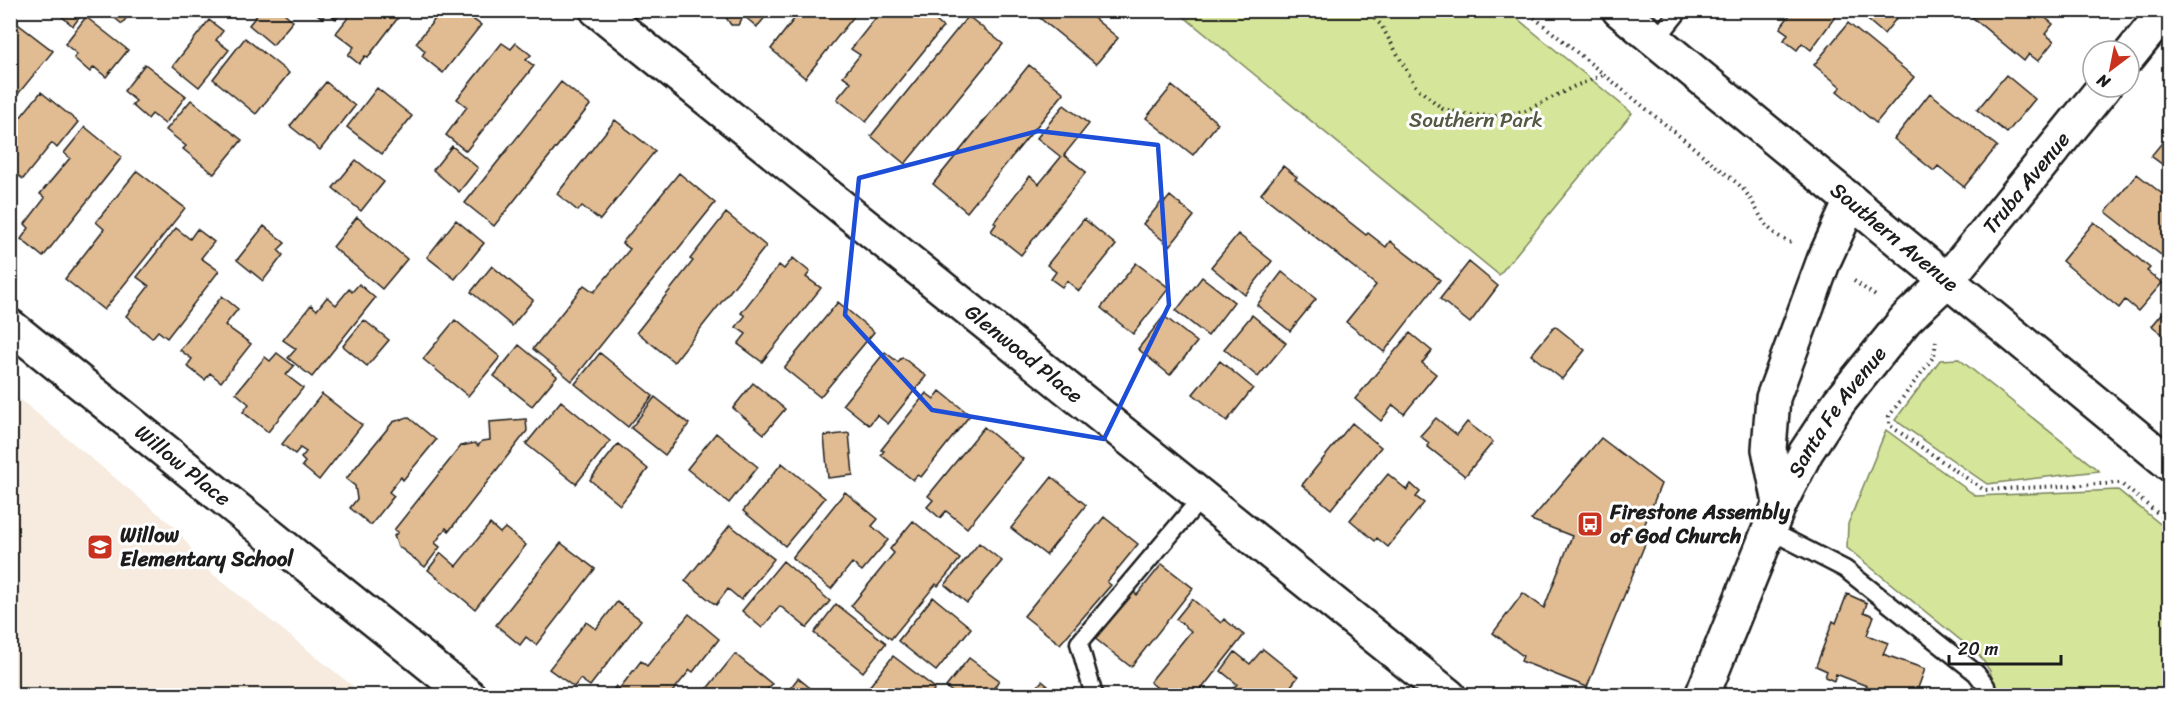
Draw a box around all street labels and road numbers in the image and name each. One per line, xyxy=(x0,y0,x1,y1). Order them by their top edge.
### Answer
street label: Truba Avenue xyxy=(1972,122,2080,243)
street label: Southern Avenue xyxy=(1821,172,1968,302)
street label: Glenwood Place xyxy=(956,294,1092,414)
street label: Santa Fe Avenue xyxy=(1777,337,1896,484)
street label: Willow Place xyxy=(126,414,240,516)

